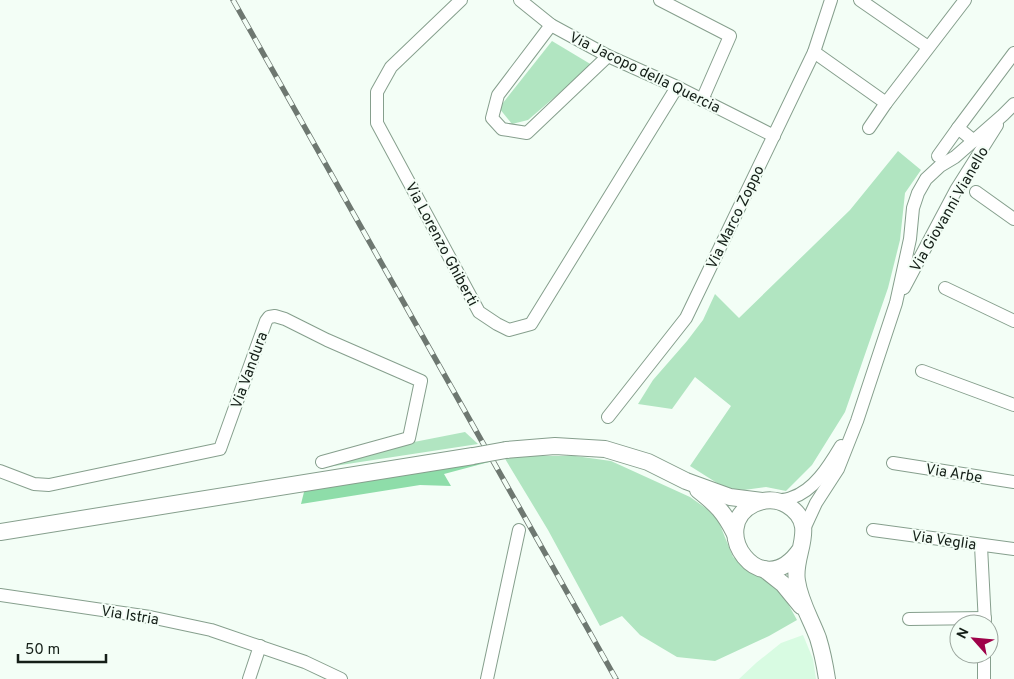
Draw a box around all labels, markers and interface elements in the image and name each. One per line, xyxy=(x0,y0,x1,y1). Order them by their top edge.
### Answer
street label: Via Jacopo della Quercia xyxy=(566,28,723,118)
street label: Via Giovanni Vianello xyxy=(907,144,994,276)
street label: Via Marco Zoppo xyxy=(703,163,770,273)
street label: Via Lorenzo Ghiberti xyxy=(400,179,481,310)
street label: Via Vandura xyxy=(228,330,273,411)
street label: Via Arbe xyxy=(924,461,983,488)
street label: Via Veglia xyxy=(910,528,977,555)
street label: Via Istria xyxy=(99,603,160,630)
north arrow xyxy=(949,614,999,664)
text: N xyxy=(954,625,974,642)
scale bar xyxy=(18,632,105,664)
text: 50 m xyxy=(25,641,60,660)

